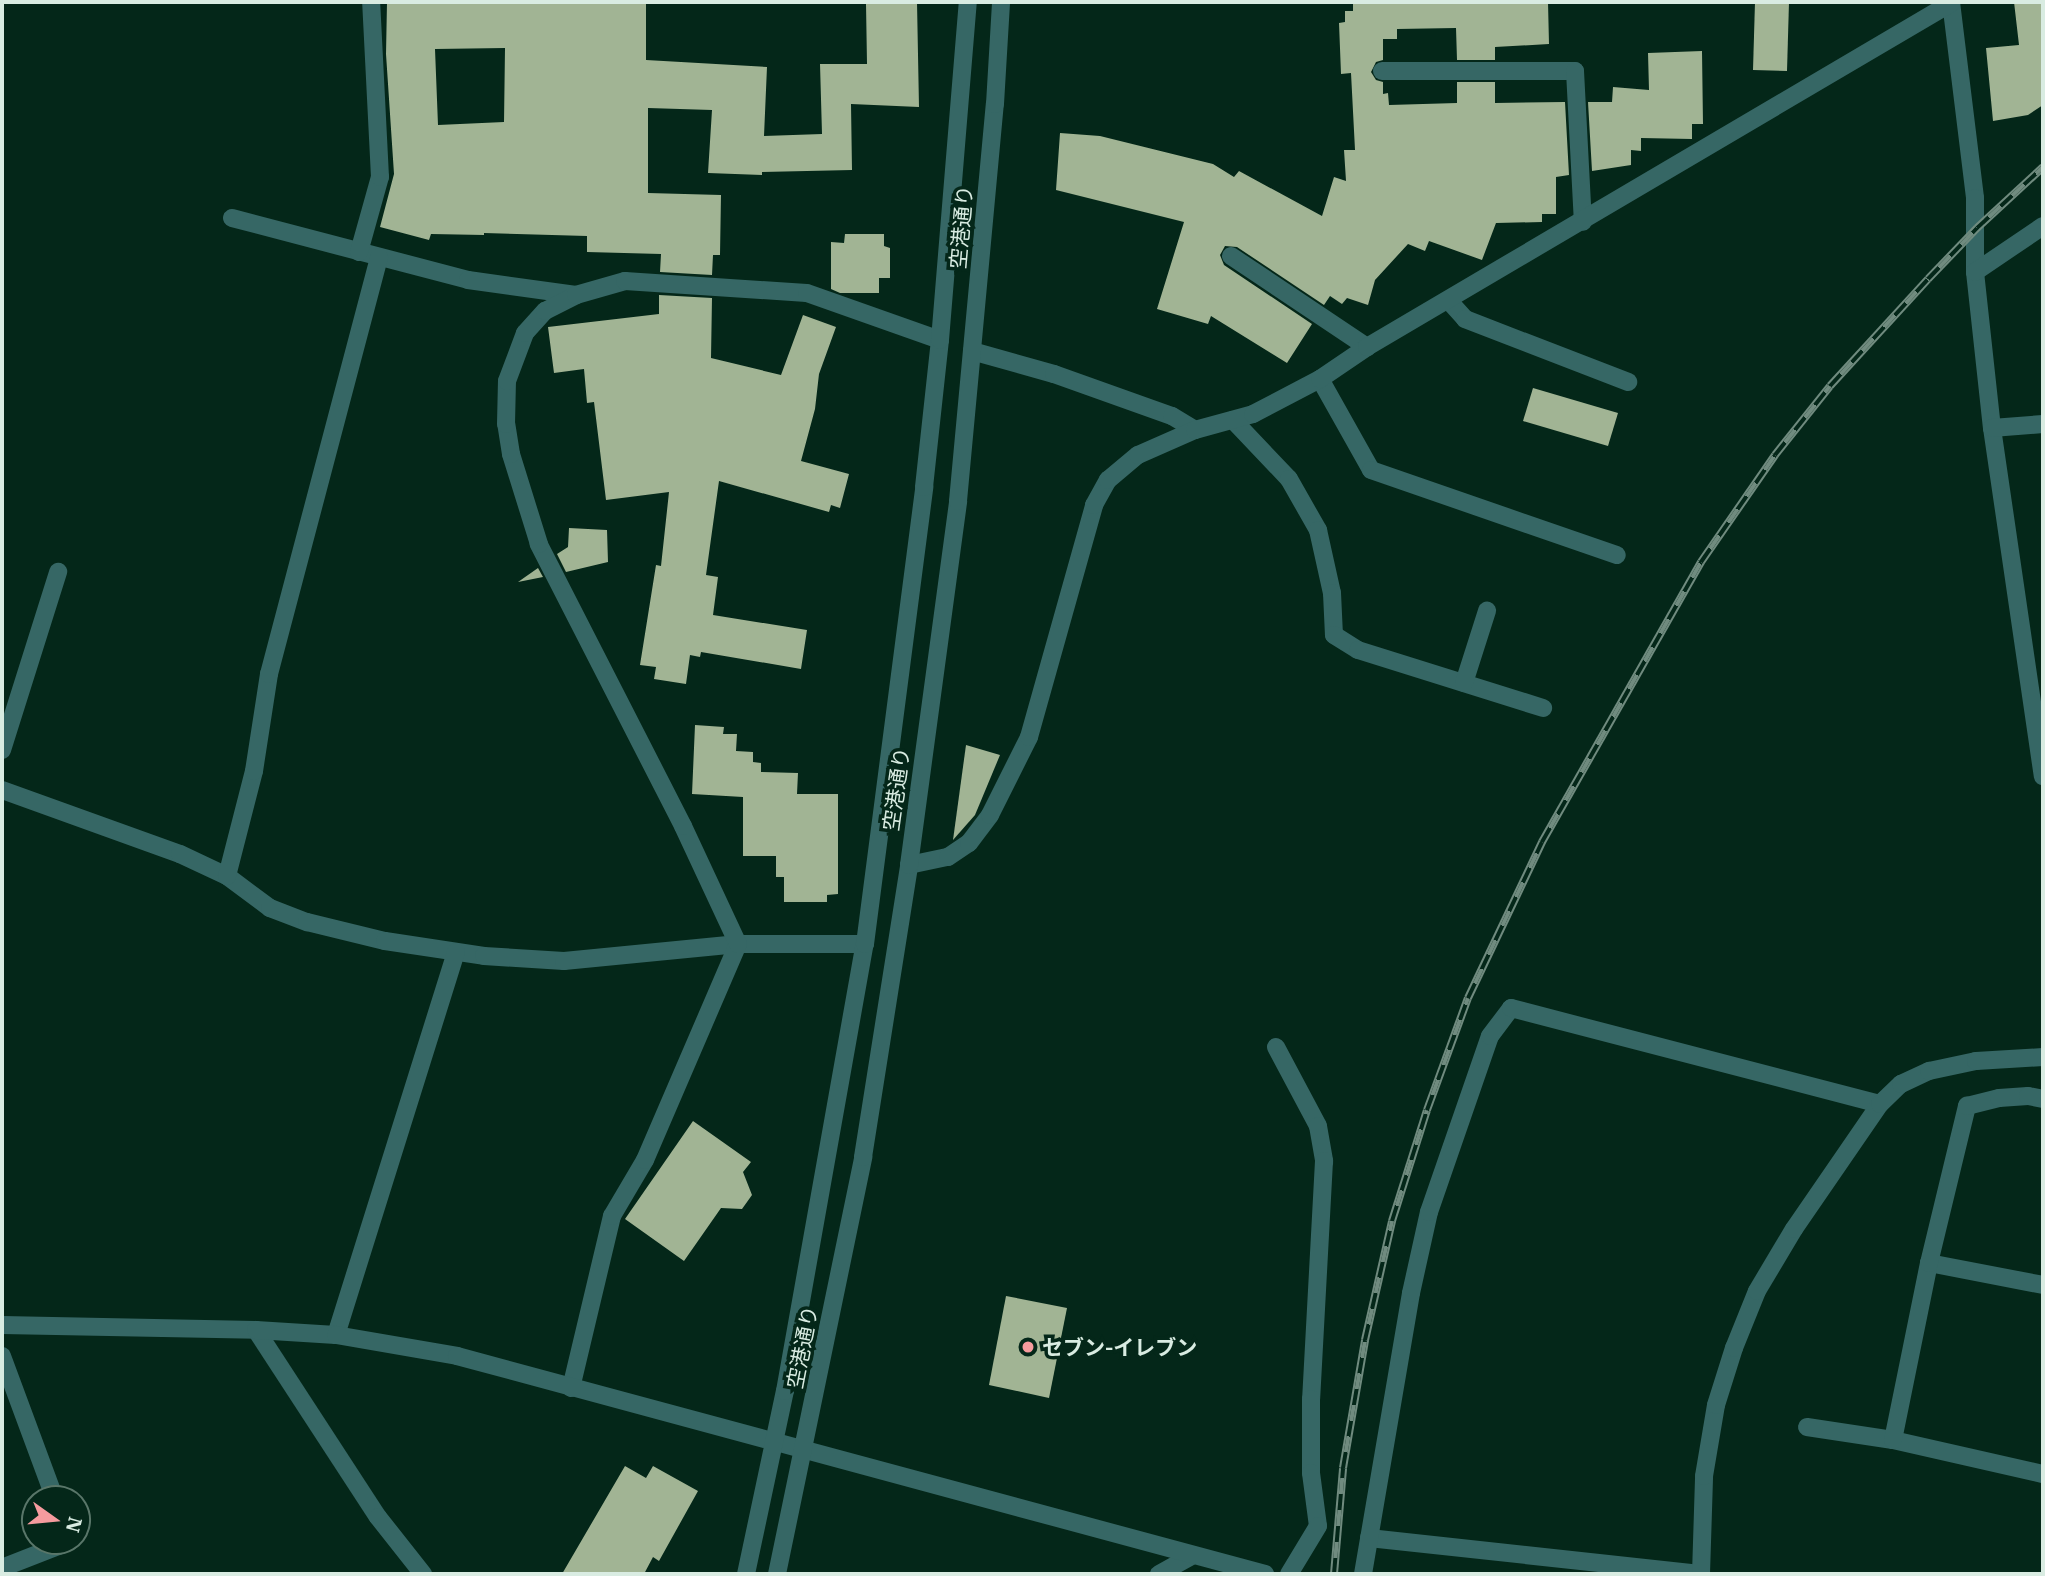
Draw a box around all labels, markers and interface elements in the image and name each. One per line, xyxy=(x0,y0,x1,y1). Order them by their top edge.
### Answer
street label: 空港通り xyxy=(945,184,977,270)
street label: 空港通り xyxy=(878,746,914,832)
street label: 空港通り xyxy=(782,1303,822,1391)
place label: セブン-イレブン xyxy=(1042,1334,1197,1360)
marker: セブン-イレブン xyxy=(1020,1339,1036,1355)
north arrow xyxy=(21,1485,91,1555)
text: N xyxy=(61,1515,88,1535)

